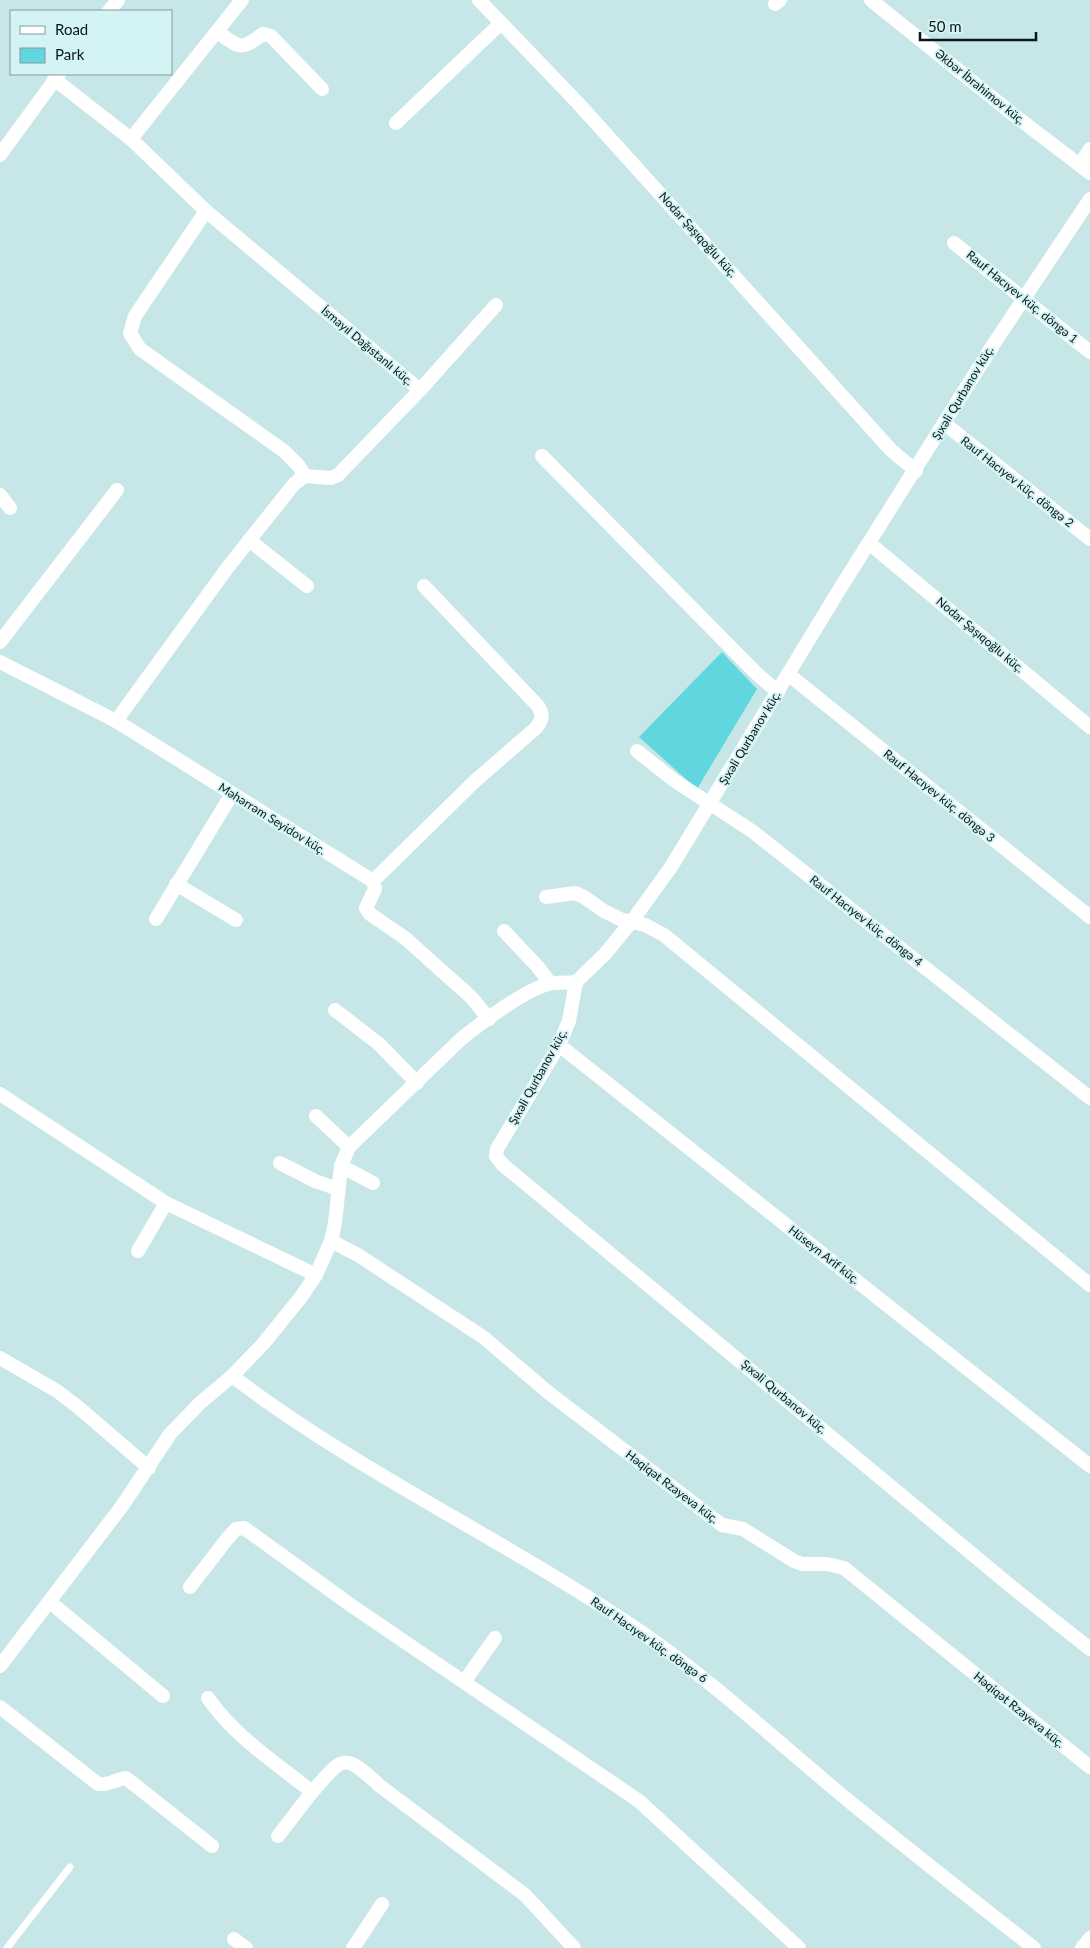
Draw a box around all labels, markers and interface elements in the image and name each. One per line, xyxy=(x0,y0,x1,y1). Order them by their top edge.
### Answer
legend xyxy=(10,10,172,75)
scale bar xyxy=(920,10,1036,42)
text: 50 m xyxy=(928,17,962,35)
text: Road xyxy=(55,20,88,38)
text: Park xyxy=(55,45,85,63)
street label: Əkbər İbrahimov küç. xyxy=(932,46,1029,128)
street label: Nodar Şaşıqoğlu küç. xyxy=(656,189,741,281)
street label: Rauf Hacıyev küç. döngə 1 xyxy=(964,247,1081,346)
street label: İsmayıl Dağıstanlı küç. xyxy=(318,303,416,389)
street label: Şıxəli Qurbanov küç. xyxy=(929,343,997,443)
street label: Rauf Hacıyev küç. döngə 2 xyxy=(958,433,1077,530)
street label: Nodar Şaşıqoğlu küç. xyxy=(933,594,1027,676)
street label: Şıxəli Qurbanov küç. xyxy=(716,688,784,788)
street label: Rauf Hacıyev küç. döngə 3 xyxy=(881,746,998,845)
street label: Məhərrəm Seyidov küç. xyxy=(216,779,329,858)
street label: Rauf Hacıyev küç. döngə 4 xyxy=(807,872,926,969)
street label: Şıxəli Qurbanov küç. xyxy=(505,1026,570,1127)
street label: Hüseyn Arif küç. xyxy=(786,1222,863,1287)
street label: Şıxəli Qurbanov küç. xyxy=(738,1356,830,1437)
street label: Həqiqət Rzayeva küç. xyxy=(623,1447,722,1527)
street label: Rauf Hacıyev küç. döngə 6 xyxy=(588,1594,711,1686)
street label: Həqiqət Rzayeva küç. xyxy=(971,1668,1068,1751)

